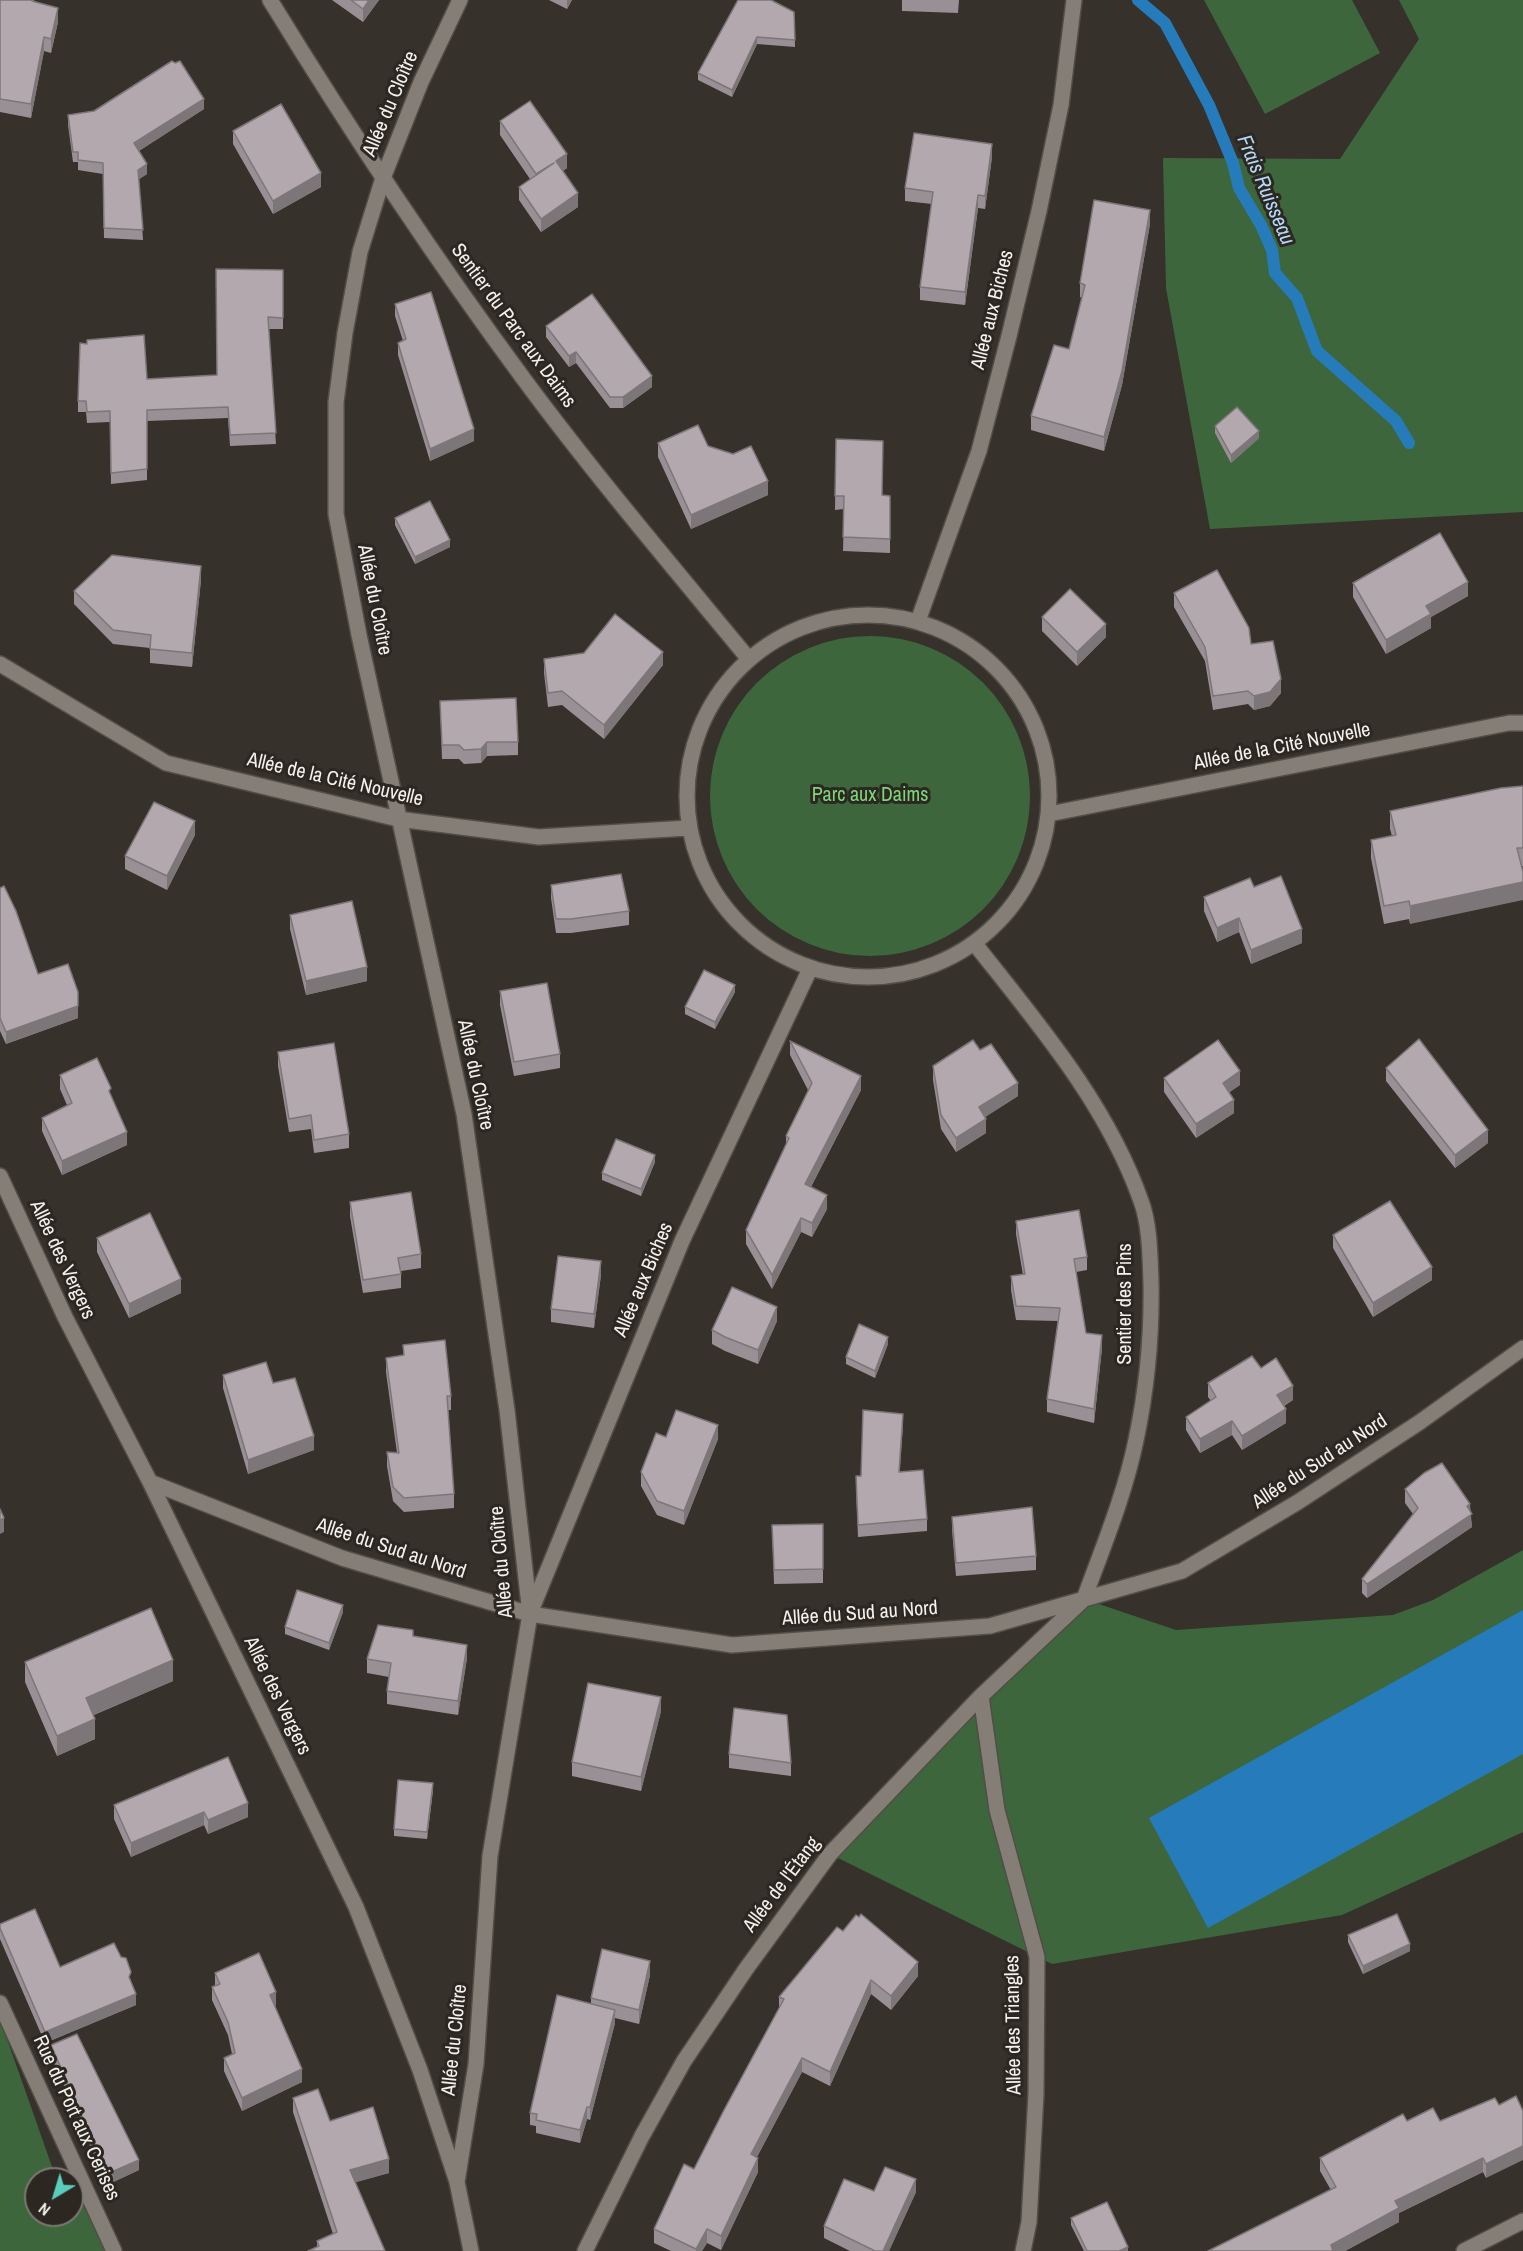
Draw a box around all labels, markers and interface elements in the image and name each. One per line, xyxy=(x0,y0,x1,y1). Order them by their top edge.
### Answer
street label: Allée du Cloître xyxy=(358,48,424,160)
water label: Frais Ruisseau xyxy=(1231,131,1299,249)
street label: Sentier du Parc aux Daims xyxy=(445,239,581,413)
street label: Allée aux Biches xyxy=(967,248,1019,372)
street label: Allée du Cloître xyxy=(352,543,396,657)
street label: Allée de la Cité Nouvelle xyxy=(1192,718,1372,776)
street label: Allée de la Cité Nouvelle xyxy=(245,748,425,812)
park label: Parc aux Daims xyxy=(812,784,928,808)
street label: Allée du Cloître xyxy=(452,1018,498,1132)
street label: Allée des Vergers xyxy=(24,1197,100,1323)
street label: Allée aux Biches xyxy=(609,1219,679,1341)
street label: Sentier des Pins xyxy=(1114,1243,1138,1365)
street label: Allée du Sud au Nord xyxy=(1248,1409,1392,1515)
street label: Allée du Cloître xyxy=(485,1505,519,1619)
street label: Allée du Sud au Nord xyxy=(313,1513,469,1585)
street label: Allée du Sud au Nord xyxy=(781,1597,939,1631)
street label: Allée des Vergers xyxy=(238,1633,316,1759)
street label: Allée de l'Étang xyxy=(738,1832,826,1938)
street label: Allée des Triangles xyxy=(1001,1955,1027,2095)
street label: Allée du Cloître xyxy=(437,1983,473,2097)
street label: Rue du Port aux Cerises xyxy=(27,2032,125,2204)
north arrow xyxy=(24,2167,84,2227)
text: N xyxy=(34,2198,55,2221)

